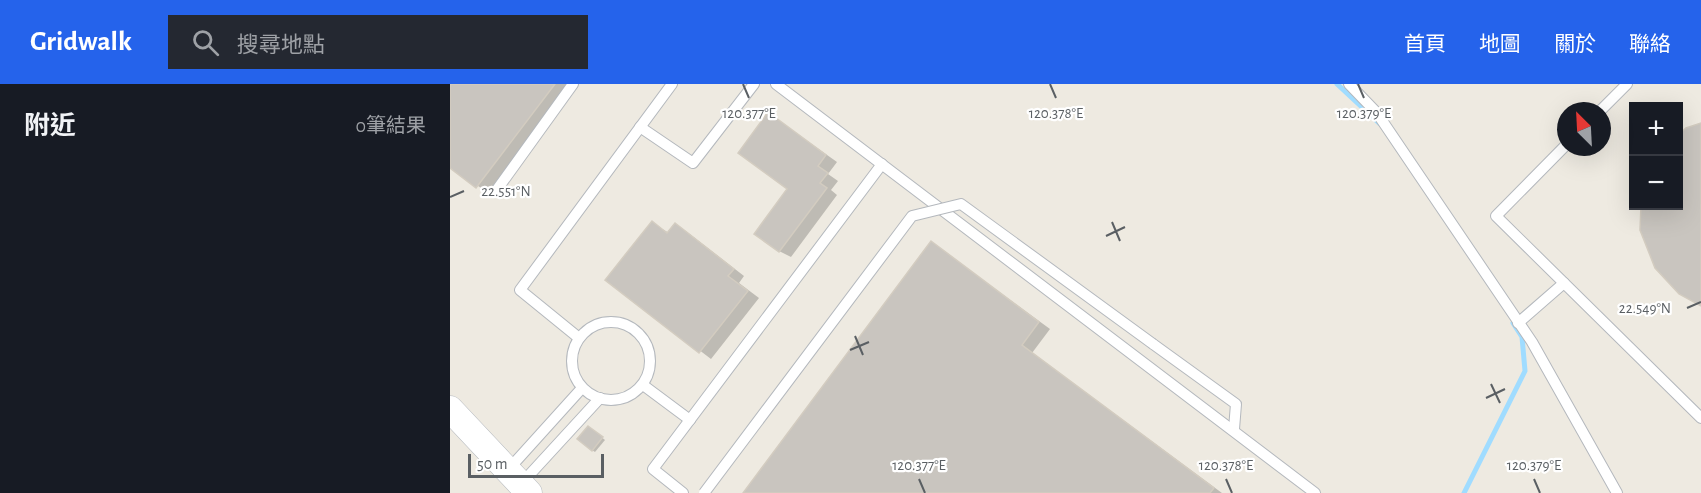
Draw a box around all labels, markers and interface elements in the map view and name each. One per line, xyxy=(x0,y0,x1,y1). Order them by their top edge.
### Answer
search box xyxy=(168,15,588,69)
icon: search xyxy=(189,26,222,59)
text: Gridwalk xyxy=(30,28,132,56)
text: 搜尋地點 xyxy=(237,34,325,56)
text: 首頁 xyxy=(1404,34,1446,55)
text: 地圖 xyxy=(1479,34,1521,55)
text: 關於 xyxy=(1554,34,1596,55)
text: 聯絡 xyxy=(1629,34,1671,55)
north arrow xyxy=(1557,102,1611,156)
map controls xyxy=(1629,102,1683,210)
button: + xyxy=(1629,102,1683,156)
text: 120.377°E xyxy=(722,106,776,121)
text: 120.378°E xyxy=(1029,106,1083,121)
text: 120.379°E xyxy=(1337,106,1391,121)
text: 附近 xyxy=(24,113,76,139)
text: 0筆結果 xyxy=(355,116,426,136)
button: − xyxy=(1629,156,1683,210)
text: 22.551°N xyxy=(481,184,531,199)
text: 22.549°N xyxy=(1619,301,1671,316)
scale bar xyxy=(468,451,604,478)
text: 50 m xyxy=(477,456,508,472)
text: 120.377°E xyxy=(892,458,946,473)
text: 120.378°E xyxy=(1199,458,1253,473)
text: 120.379°E xyxy=(1507,458,1561,473)

